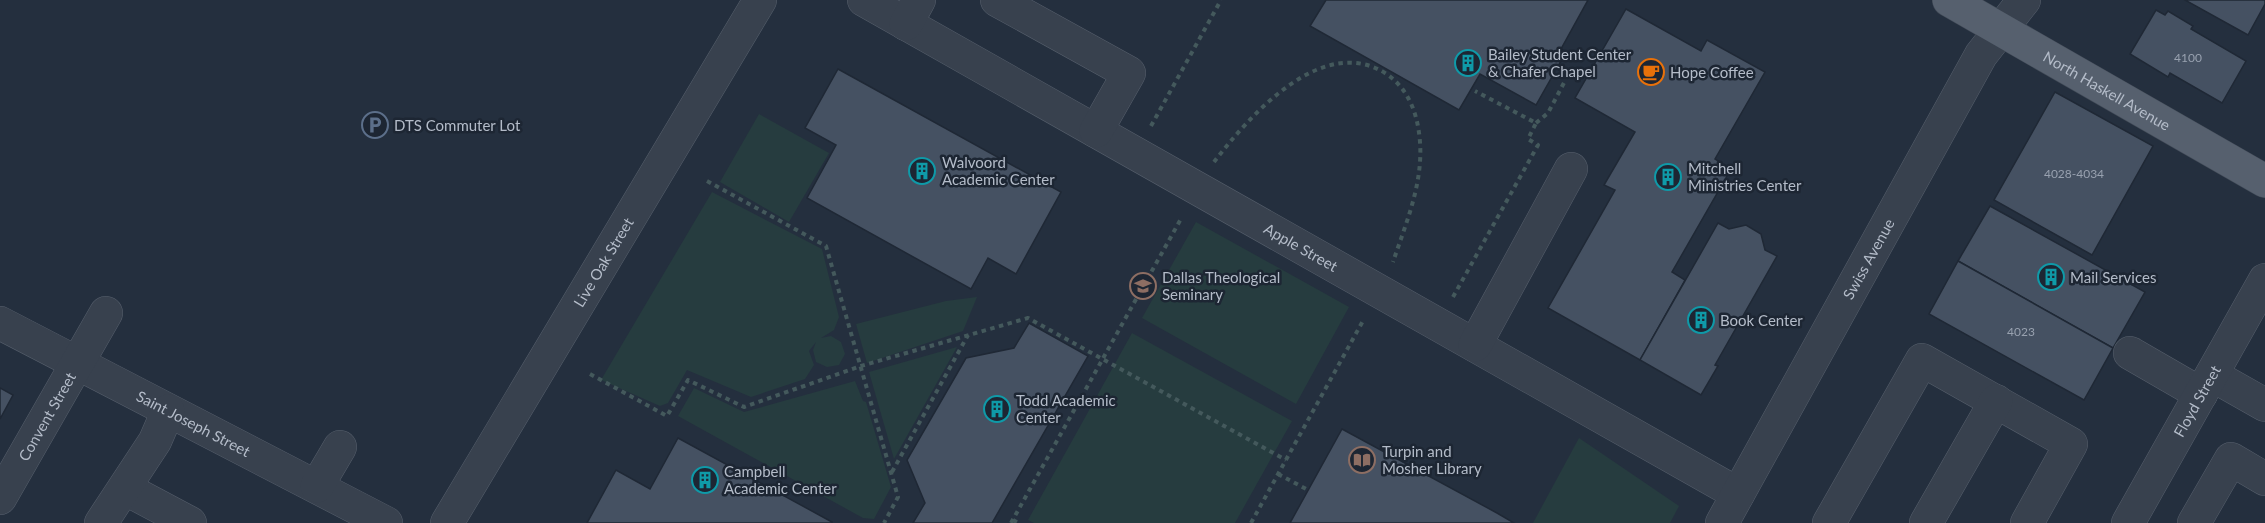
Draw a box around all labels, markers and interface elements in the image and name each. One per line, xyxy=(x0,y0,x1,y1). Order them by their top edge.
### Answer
place label: Bailey Student Center & Chafer Chapel xyxy=(1488,45,1632,80)
street label: North Haskell Avenue xyxy=(2040,47,2174,134)
building icon: Bailey Student Center & Chafer Chapel xyxy=(1453,48,1483,78)
house number: 4100 xyxy=(2174,50,2202,65)
cafe icon: Hope Coffee xyxy=(1636,57,1666,87)
place label: Hope Coffee xyxy=(1670,63,1754,81)
parking icon: DTS Commuter Lot xyxy=(360,110,390,140)
place label: DTS Commuter Lot xyxy=(394,116,521,134)
place label: Walvoord Academic Center xyxy=(942,153,1055,188)
building icon: Walvoord Academic Center xyxy=(907,156,937,186)
place label: Mitchell Ministries Center xyxy=(1688,159,1802,194)
building icon: Mitchell Ministries Center xyxy=(1653,162,1683,192)
house number: 4028-4034 xyxy=(2044,166,2104,181)
street label: Live Oak Street xyxy=(569,214,637,310)
street label: Swiss Avenue xyxy=(1839,215,1898,302)
street label: Apple Street xyxy=(1261,219,1342,275)
building icon: Mail Services xyxy=(2036,262,2066,292)
place label: Dallas Theological Seminary xyxy=(1162,268,1280,303)
place label: Mail Services xyxy=(2070,268,2156,286)
school or university icon: Dallas Theological Seminary xyxy=(1128,271,1158,301)
building icon: Book Center xyxy=(1686,305,1716,335)
place label: Book Center xyxy=(1720,311,1803,329)
house number: 4023 xyxy=(2007,324,2035,339)
street label: Floyd Street xyxy=(2169,361,2224,440)
street label: Convent Street xyxy=(14,368,79,464)
street label: Saint Joseph Street xyxy=(134,386,254,460)
place label: Todd Academic Center xyxy=(1016,391,1116,426)
building icon: Todd Academic Center xyxy=(982,394,1012,424)
place label: Turpin and Mosher Library xyxy=(1382,442,1482,477)
library icon: Turpin and Mosher Library xyxy=(1347,445,1377,475)
place label: Campbell Academic Center xyxy=(724,462,837,497)
building icon: Campbell Academic Center xyxy=(690,465,720,495)

